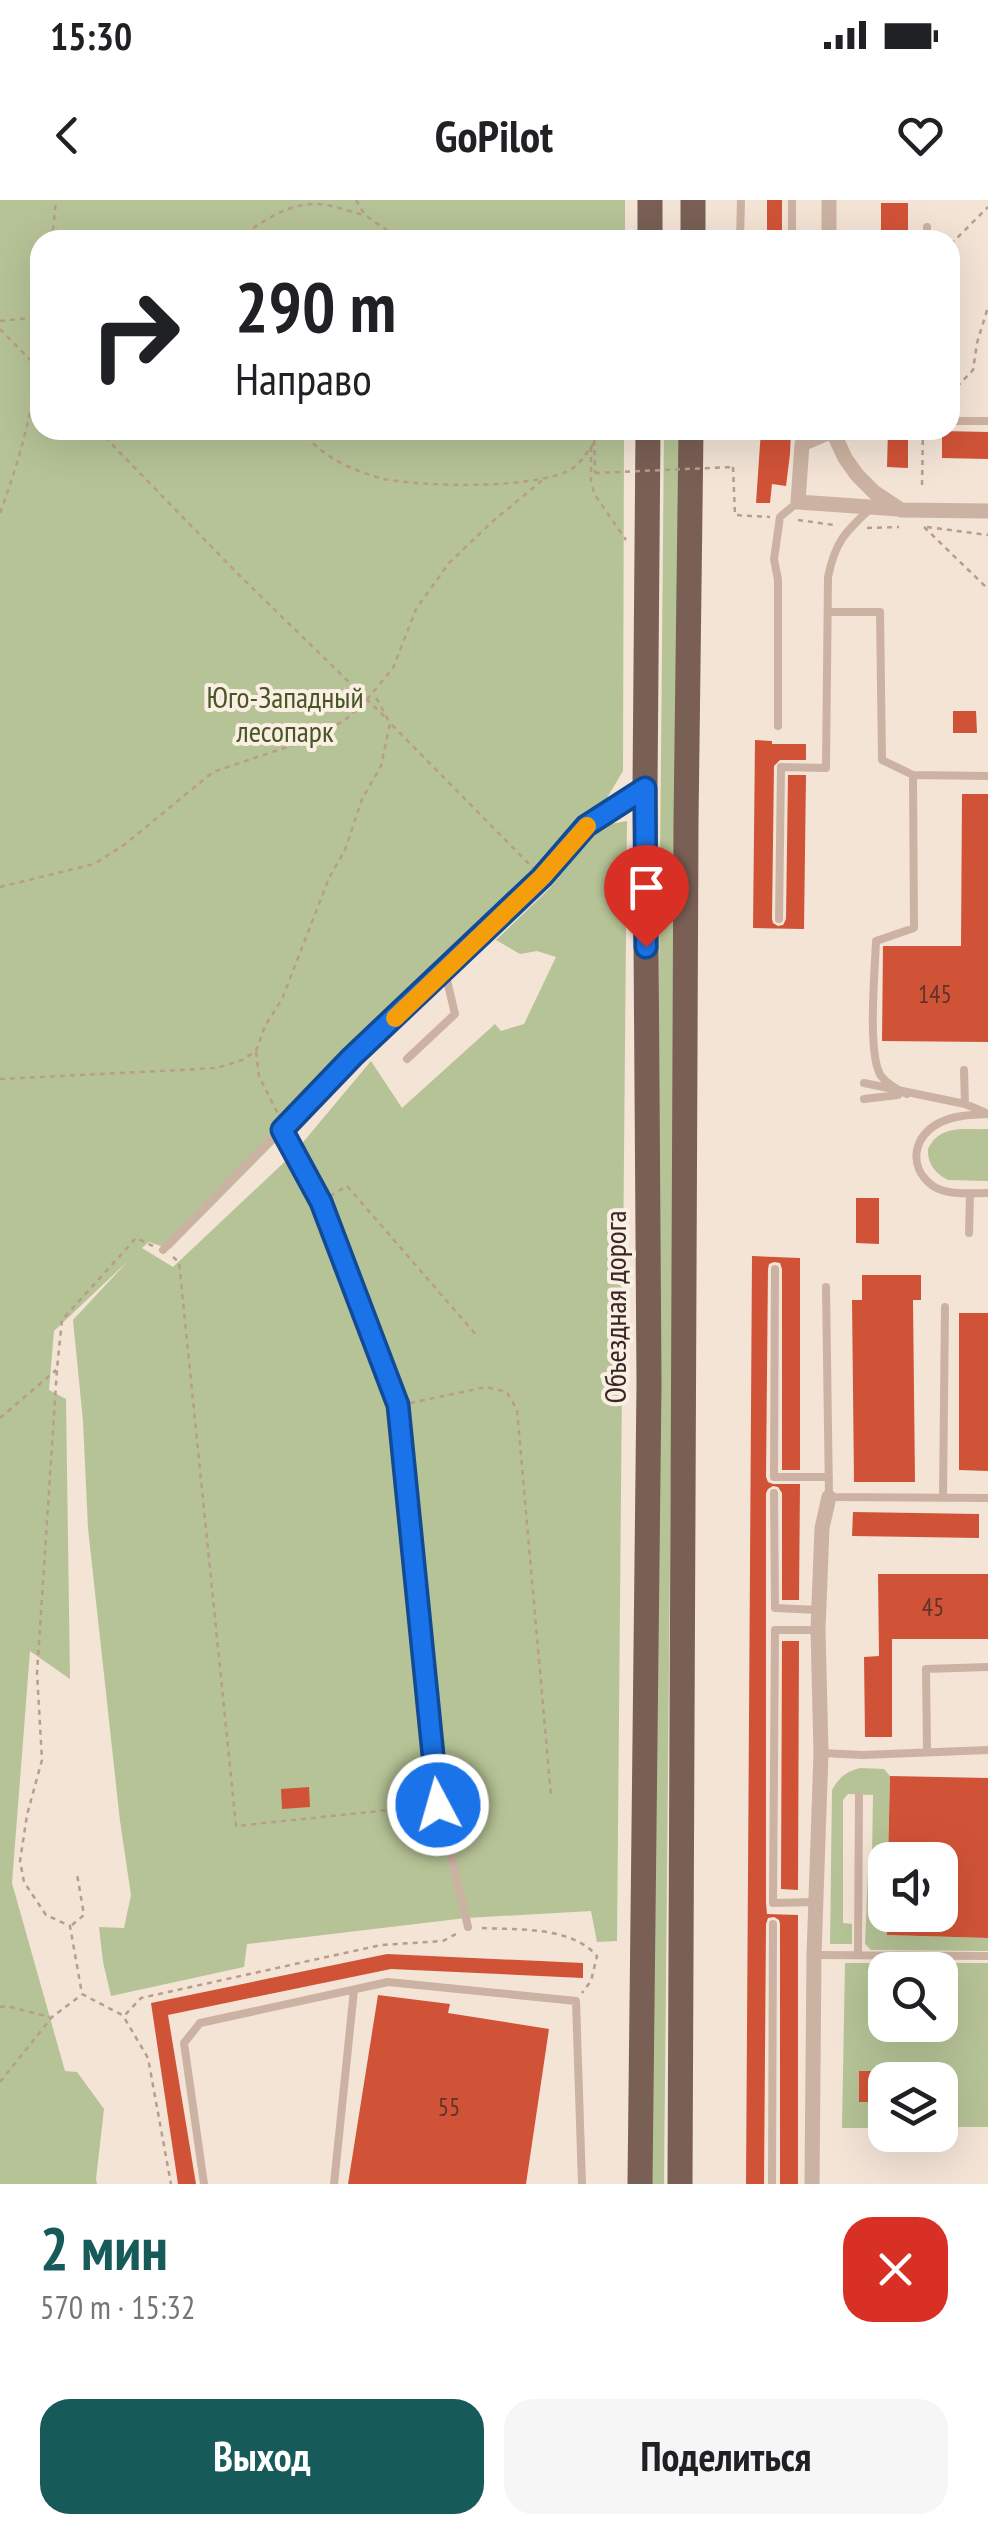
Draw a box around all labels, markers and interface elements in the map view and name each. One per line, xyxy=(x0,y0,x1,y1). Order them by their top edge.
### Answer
text: 15:30 xyxy=(50,11,132,60)
text: GoPilot xyxy=(435,106,553,164)
icon: back xyxy=(40,108,95,163)
icon: heart xyxy=(893,108,948,163)
text: 290 m xyxy=(235,261,396,351)
icon: right xyxy=(70,270,200,400)
text: Направо xyxy=(235,349,372,407)
park label: Юго-Западный лесопарк xyxy=(206,677,364,750)
pin xyxy=(604,845,689,948)
icon: arrive xyxy=(619,860,674,915)
house number: 145 xyxy=(918,978,952,1010)
street label: Объездная дорога xyxy=(595,1210,634,1404)
house number: 45 xyxy=(922,1591,944,1623)
position arrow xyxy=(386,1753,490,1857)
map controls xyxy=(868,1842,958,2152)
button: sound xyxy=(868,1842,958,1932)
button: search xyxy=(868,1952,958,2042)
button: layers xyxy=(868,2062,958,2152)
house number: 55 xyxy=(438,2091,460,2123)
text: 2 мин xyxy=(40,2209,168,2287)
button: close xyxy=(843,2217,948,2322)
text: 570 m · 15:32 xyxy=(40,2286,195,2328)
button: Выход xyxy=(40,2399,484,2514)
button: Поделиться xyxy=(504,2399,948,2514)

